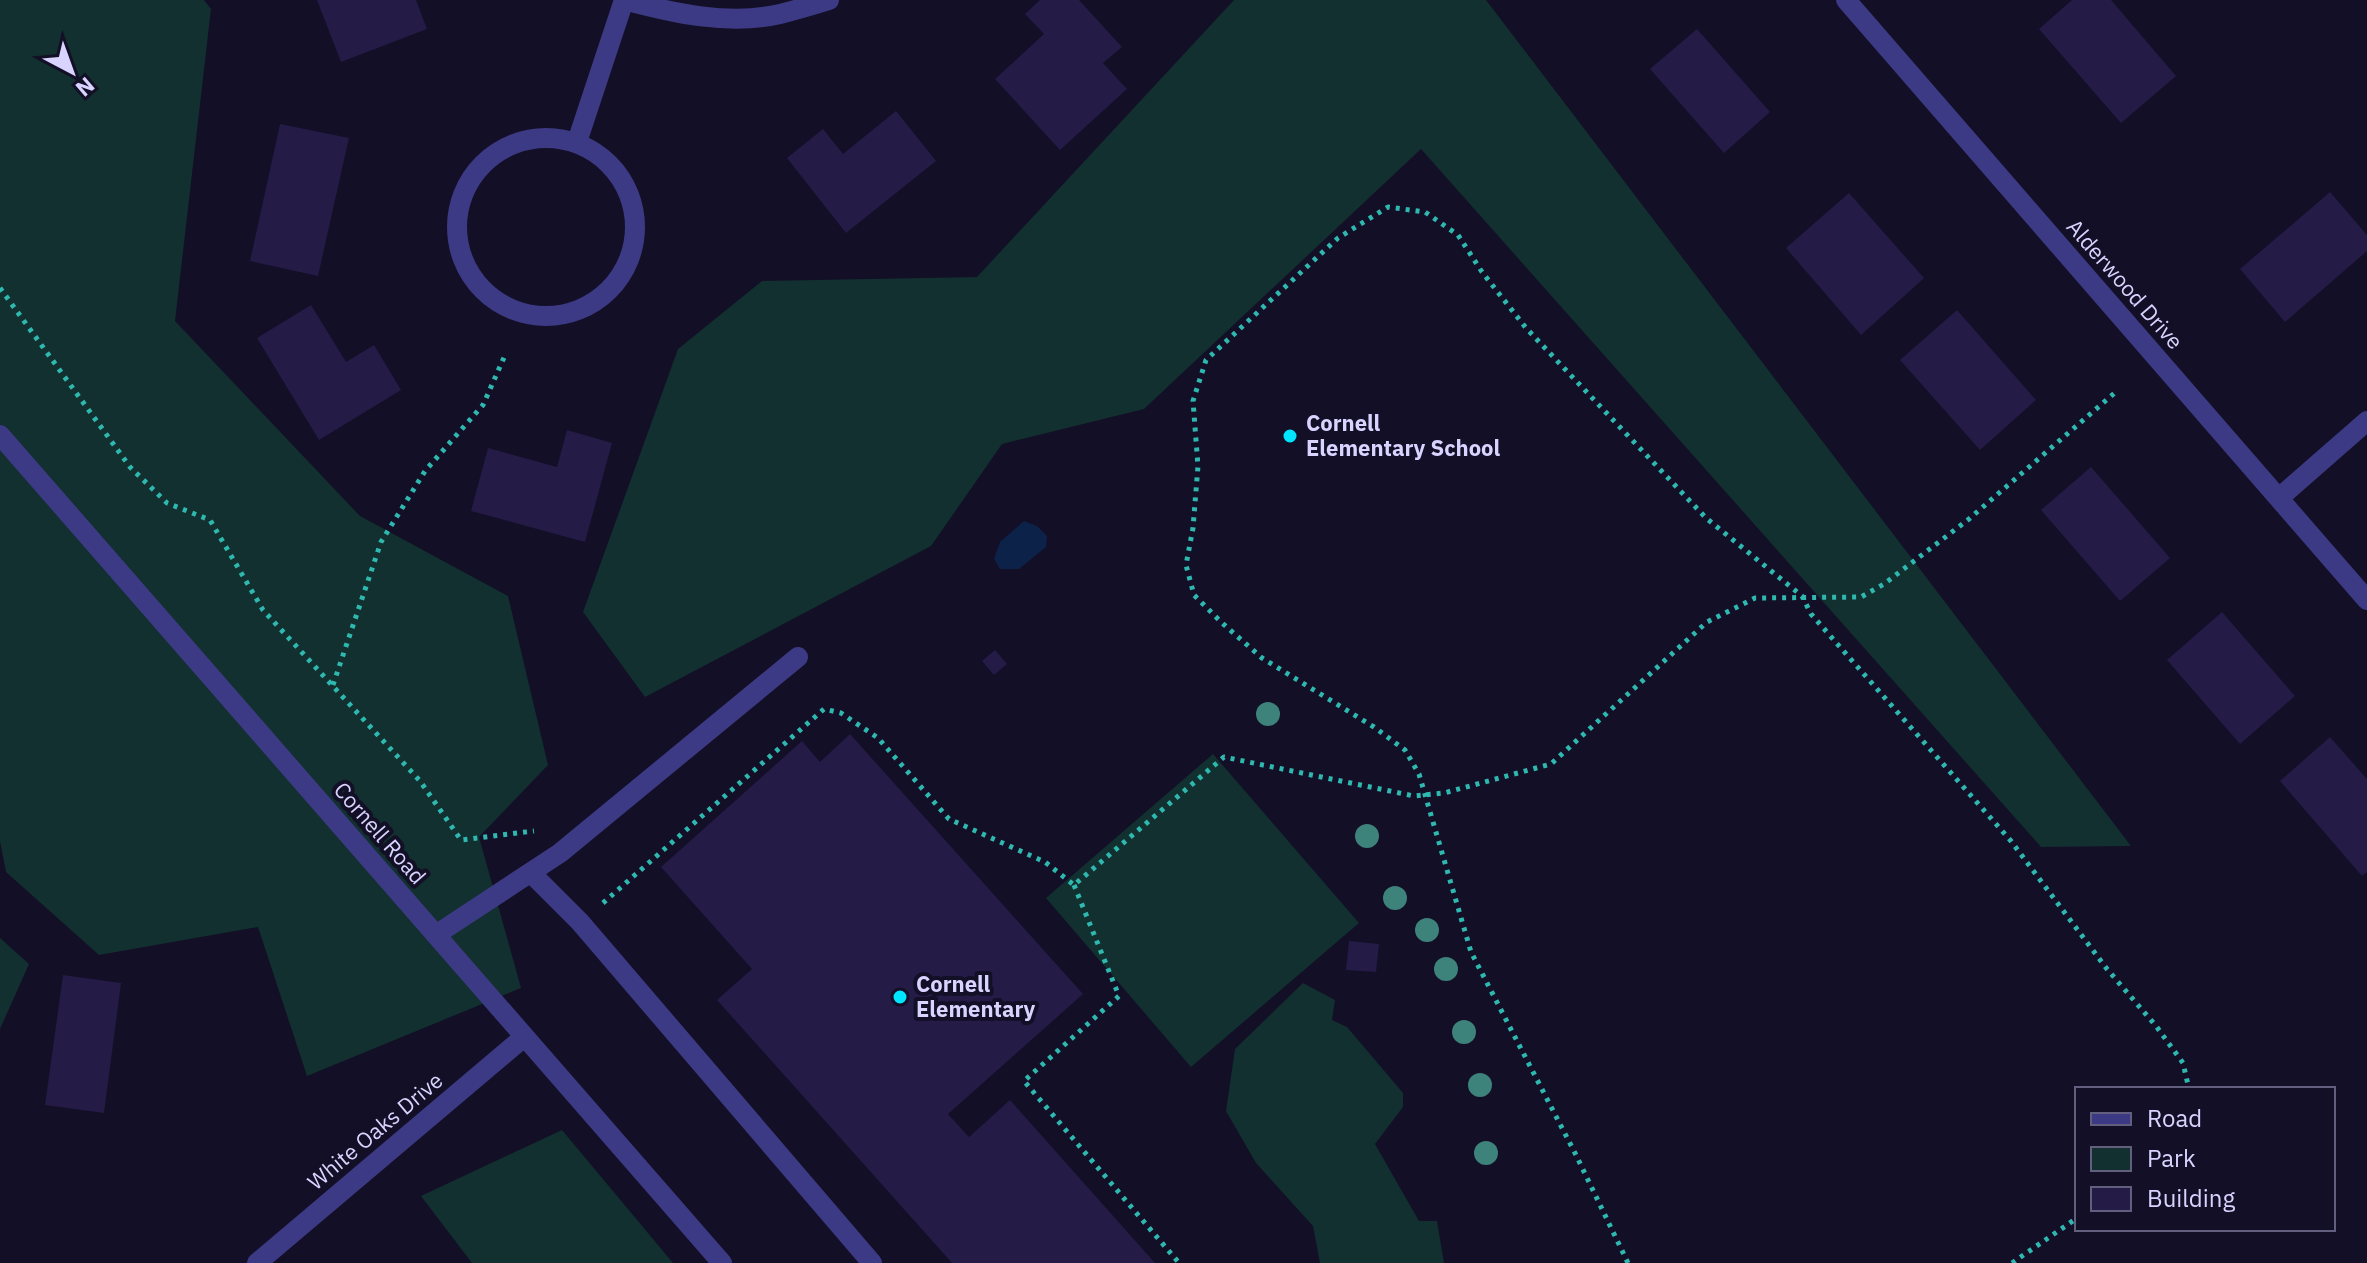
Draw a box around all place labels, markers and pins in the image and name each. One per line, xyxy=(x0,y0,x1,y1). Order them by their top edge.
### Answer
place label: Cornell Elementary School xyxy=(1306,408,1500,462)
marker: Cornell Elementary School xyxy=(1281,427,1299,445)
place label: Cornell Elementary xyxy=(916,969,1036,1023)
marker: Cornell Elementary xyxy=(891,988,909,1006)

